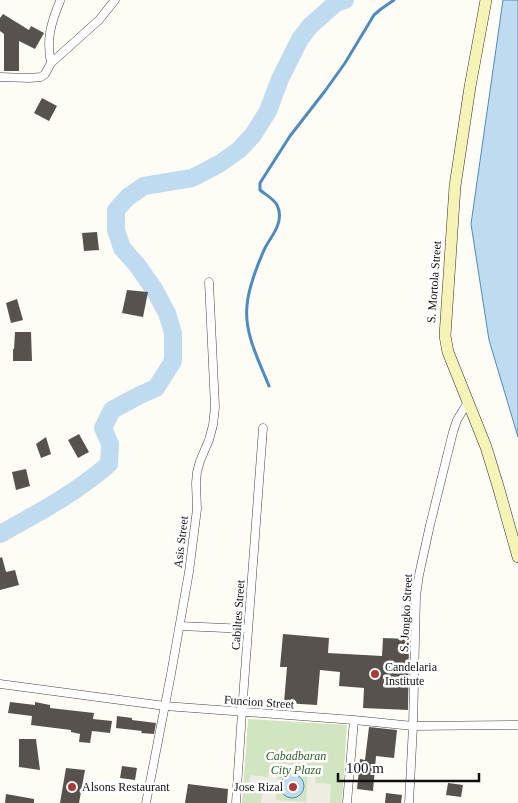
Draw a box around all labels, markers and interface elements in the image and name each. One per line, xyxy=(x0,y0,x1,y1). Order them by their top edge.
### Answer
street label: S. Mortola Street xyxy=(424,240,444,324)
street label: Asis Street xyxy=(171,515,191,569)
street label: S. Jongko Street xyxy=(397,573,415,652)
street label: Cabiltes Street xyxy=(229,579,247,651)
place label: Candelaria Institute xyxy=(385,660,438,688)
marker: Candelaria Institute xyxy=(369,668,381,680)
street label: Funcion Street xyxy=(223,693,295,711)
park label: Cabadbaran City Plaza xyxy=(266,749,326,777)
scale bar xyxy=(338,750,479,782)
text: 100 m xyxy=(346,760,384,776)
place label: Alsons Restaurant xyxy=(82,780,170,794)
place label: Jose Rizal xyxy=(234,780,284,794)
marker: Alsons Restaurant xyxy=(66,781,78,793)
marker: Jose Rizal xyxy=(287,781,299,793)

